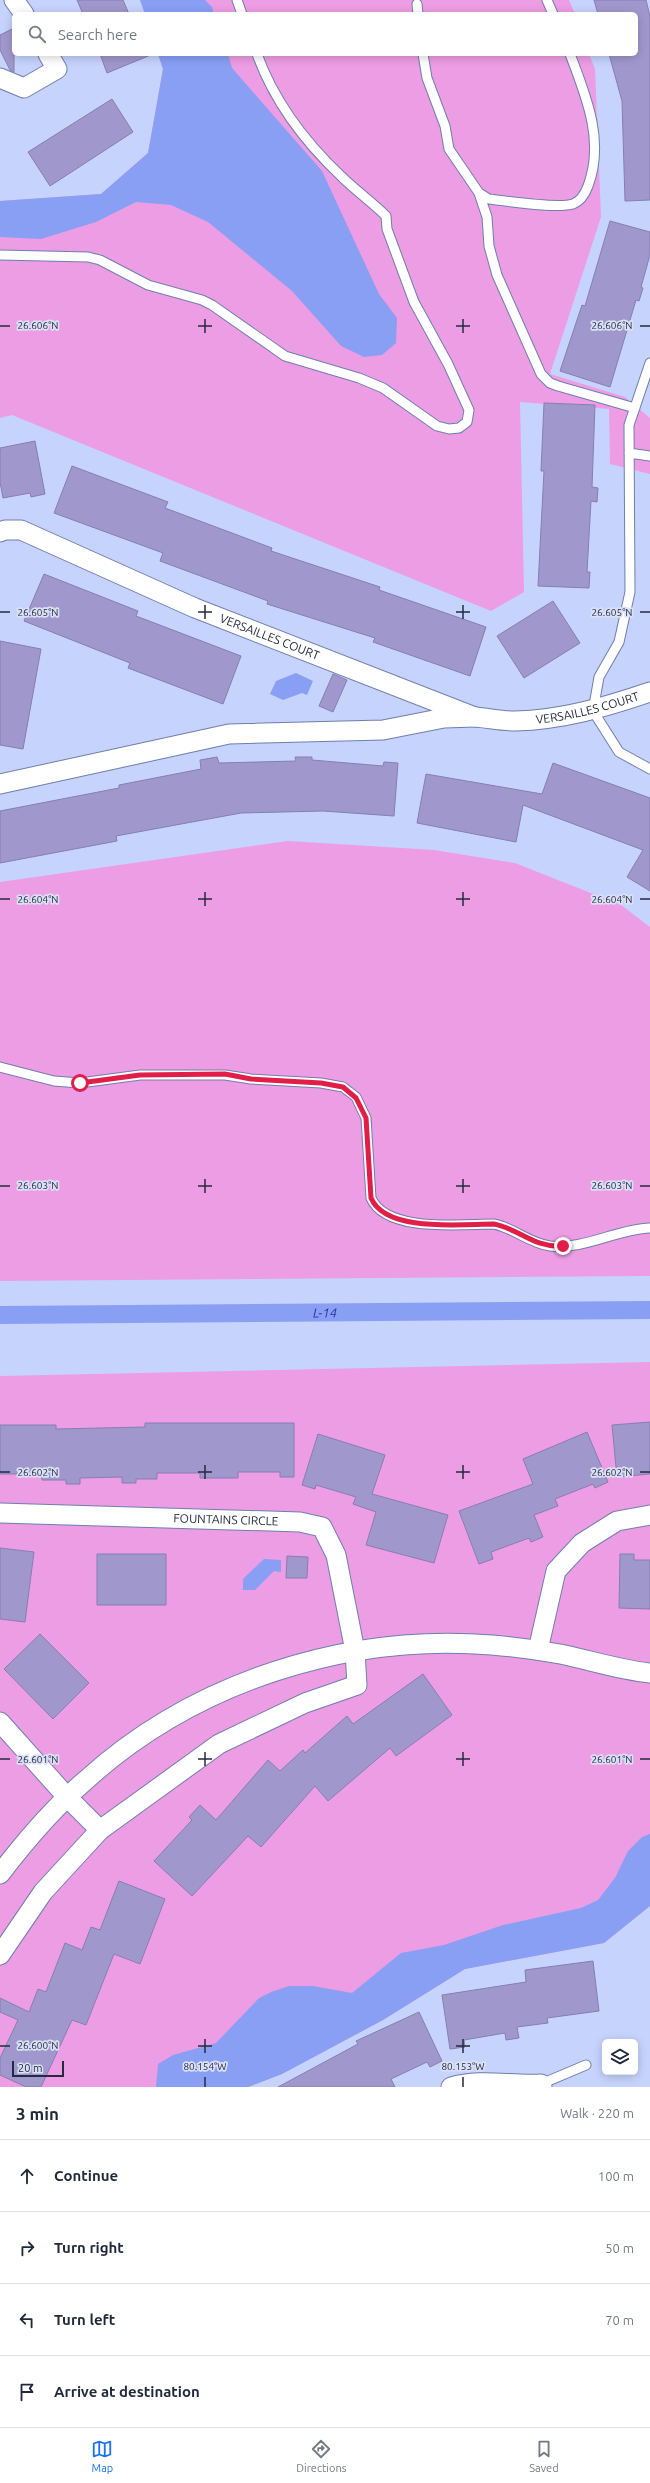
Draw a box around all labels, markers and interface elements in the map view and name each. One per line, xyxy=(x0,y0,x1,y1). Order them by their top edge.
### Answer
search box xyxy=(12,12,638,56)
icon: search xyxy=(26,23,48,45)
text: Search here xyxy=(58,26,137,43)
text: 26.606°N xyxy=(17,320,59,331)
text: 26.606°N xyxy=(591,320,633,331)
text: 26.605°N xyxy=(17,607,59,618)
text: 26.605°N xyxy=(591,607,633,618)
street label: VERSAILLES COURT xyxy=(218,611,322,662)
street label: VERSAILLES COURT xyxy=(535,689,641,726)
text: 26.604°N xyxy=(17,894,59,905)
text: 26.604°N xyxy=(591,894,633,905)
route start xyxy=(71,1074,89,1092)
text: 26.603°N xyxy=(17,1180,59,1191)
text: 26.603°N xyxy=(591,1180,633,1191)
route end xyxy=(554,1237,572,1255)
water label: L-14 xyxy=(313,1305,337,1320)
text: 26.602°N xyxy=(17,1467,59,1478)
text: 26.602°N xyxy=(591,1467,633,1478)
street label: FOUNTAINS CIRCLE xyxy=(173,1511,279,1527)
text: 26.601°N xyxy=(17,1754,59,1765)
text: 26.601°N xyxy=(591,1754,633,1765)
map controls xyxy=(602,2039,638,2075)
button: layers xyxy=(602,2039,638,2075)
text: 26.600°N xyxy=(17,2040,59,2051)
scale bar xyxy=(12,2059,64,2078)
text: 80.154°W xyxy=(183,2061,227,2072)
text: 80.153°W xyxy=(441,2061,485,2072)
text: 20 m xyxy=(18,2062,42,2074)
text: 3 min xyxy=(16,2104,59,2123)
text: Walk · 220 m xyxy=(560,2106,634,2120)
icon: ahead xyxy=(16,2165,38,2187)
text: Continue xyxy=(54,2167,118,2184)
text: 100 m xyxy=(598,2169,634,2183)
icon: right xyxy=(16,2237,38,2259)
text: Turn right xyxy=(54,2239,124,2256)
text: 50 m xyxy=(605,2241,634,2255)
icon: left xyxy=(16,2309,38,2331)
text: Turn left xyxy=(54,2311,115,2328)
text: 70 m xyxy=(605,2313,634,2327)
icon: arrive xyxy=(16,2381,38,2403)
text: Arrive at destination xyxy=(54,2383,200,2400)
tab: Map xyxy=(91,2438,113,2474)
tab: Directions xyxy=(296,2438,347,2474)
tab: Saved xyxy=(529,2438,559,2474)

